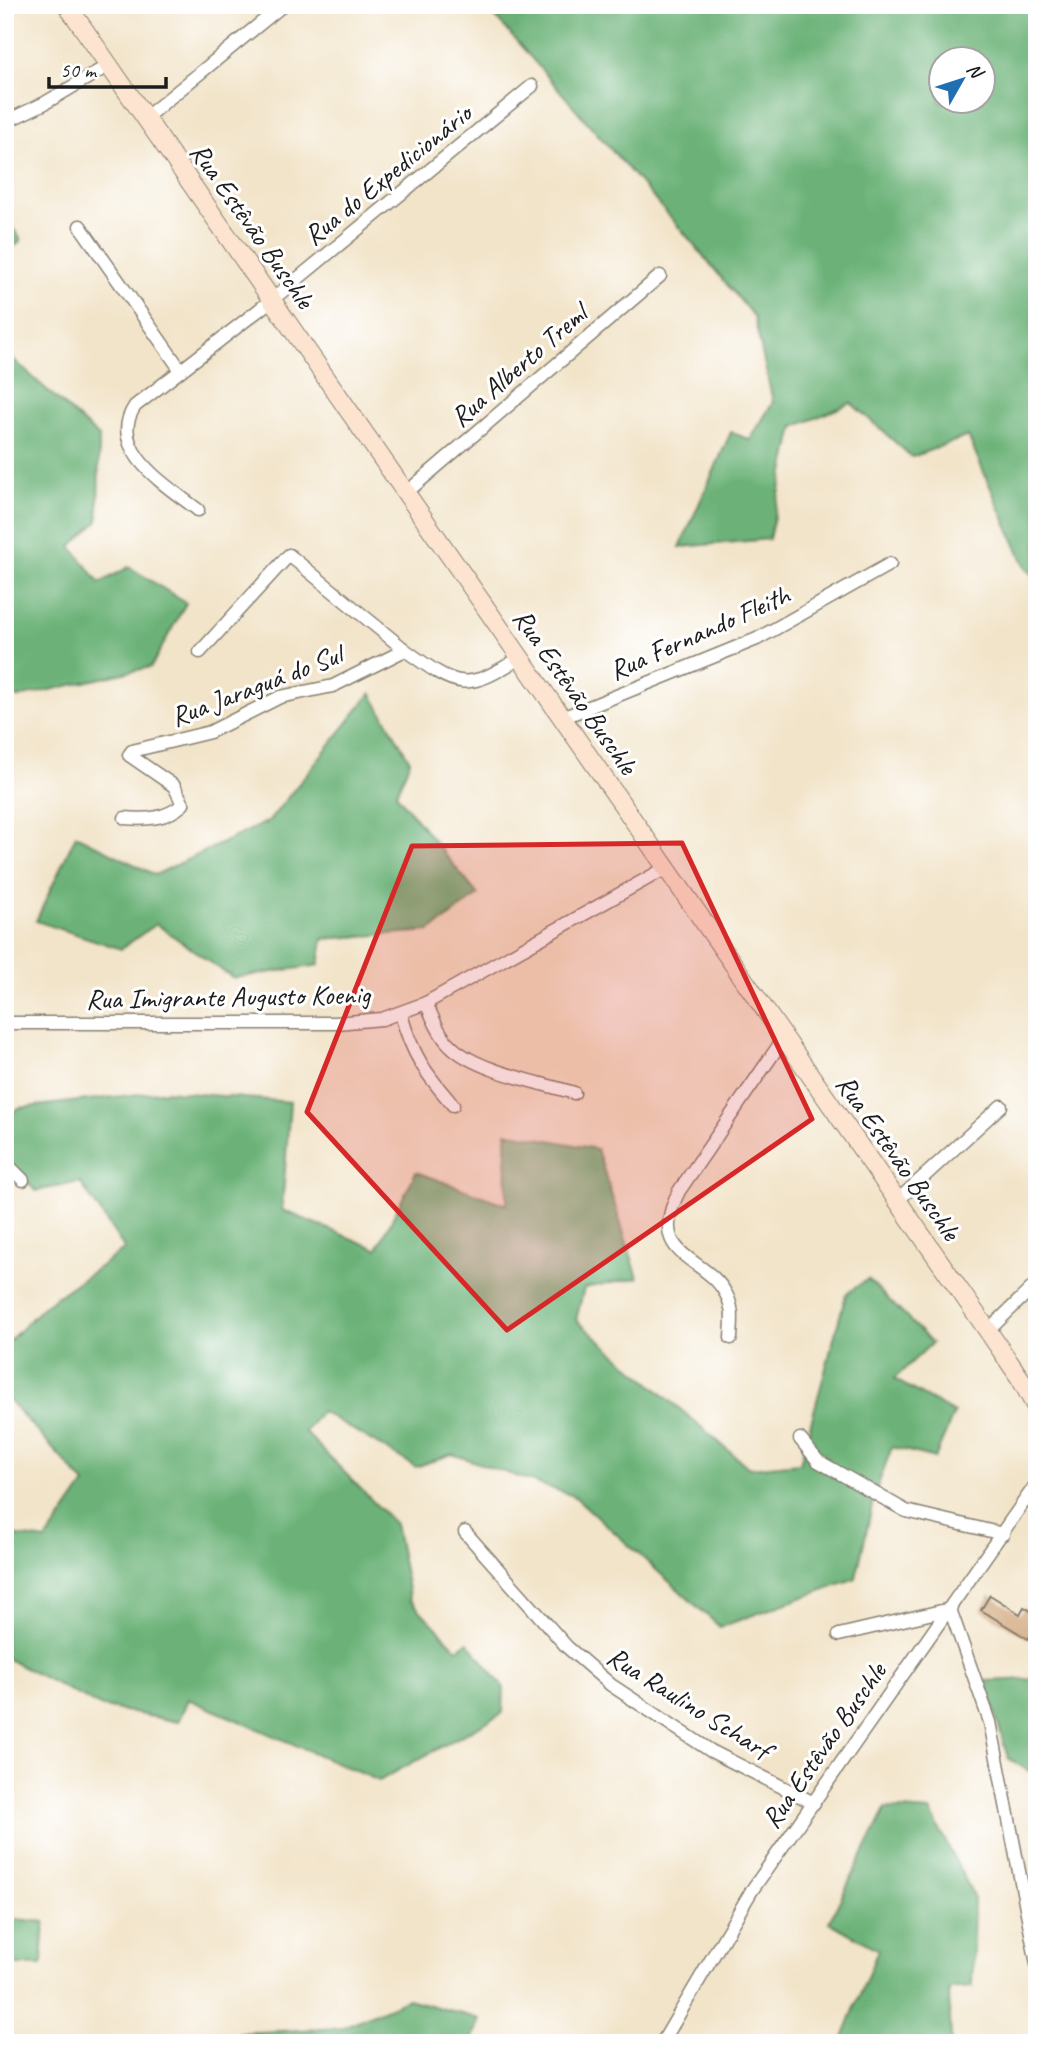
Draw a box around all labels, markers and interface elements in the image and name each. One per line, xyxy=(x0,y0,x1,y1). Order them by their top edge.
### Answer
scale bar xyxy=(49,46,166,90)
north arrow xyxy=(926,46,996,116)
text: 50 m xyxy=(60,57,98,83)
text: N xyxy=(961,58,989,85)
street label: Rua do Expedicionário xyxy=(296,94,481,253)
street label: Rua Estêvão Buschle xyxy=(183,136,324,316)
street label: Rua Alberto Treml xyxy=(443,293,598,434)
street label: Rua Fernando Fleith xyxy=(604,576,797,688)
street label: Rua Estêvão Buschle xyxy=(506,602,647,782)
street label: Rua Jaraguá do Sul xyxy=(166,635,352,734)
street label: Rua Imigrante Augusto Koenig xyxy=(85,977,372,1016)
street label: Rua Estêvão Buschle xyxy=(829,1068,970,1248)
street label: Rua Raulino Scharf xyxy=(601,1638,782,1770)
street label: Rua Estêvão Buschle xyxy=(753,1654,895,1835)

